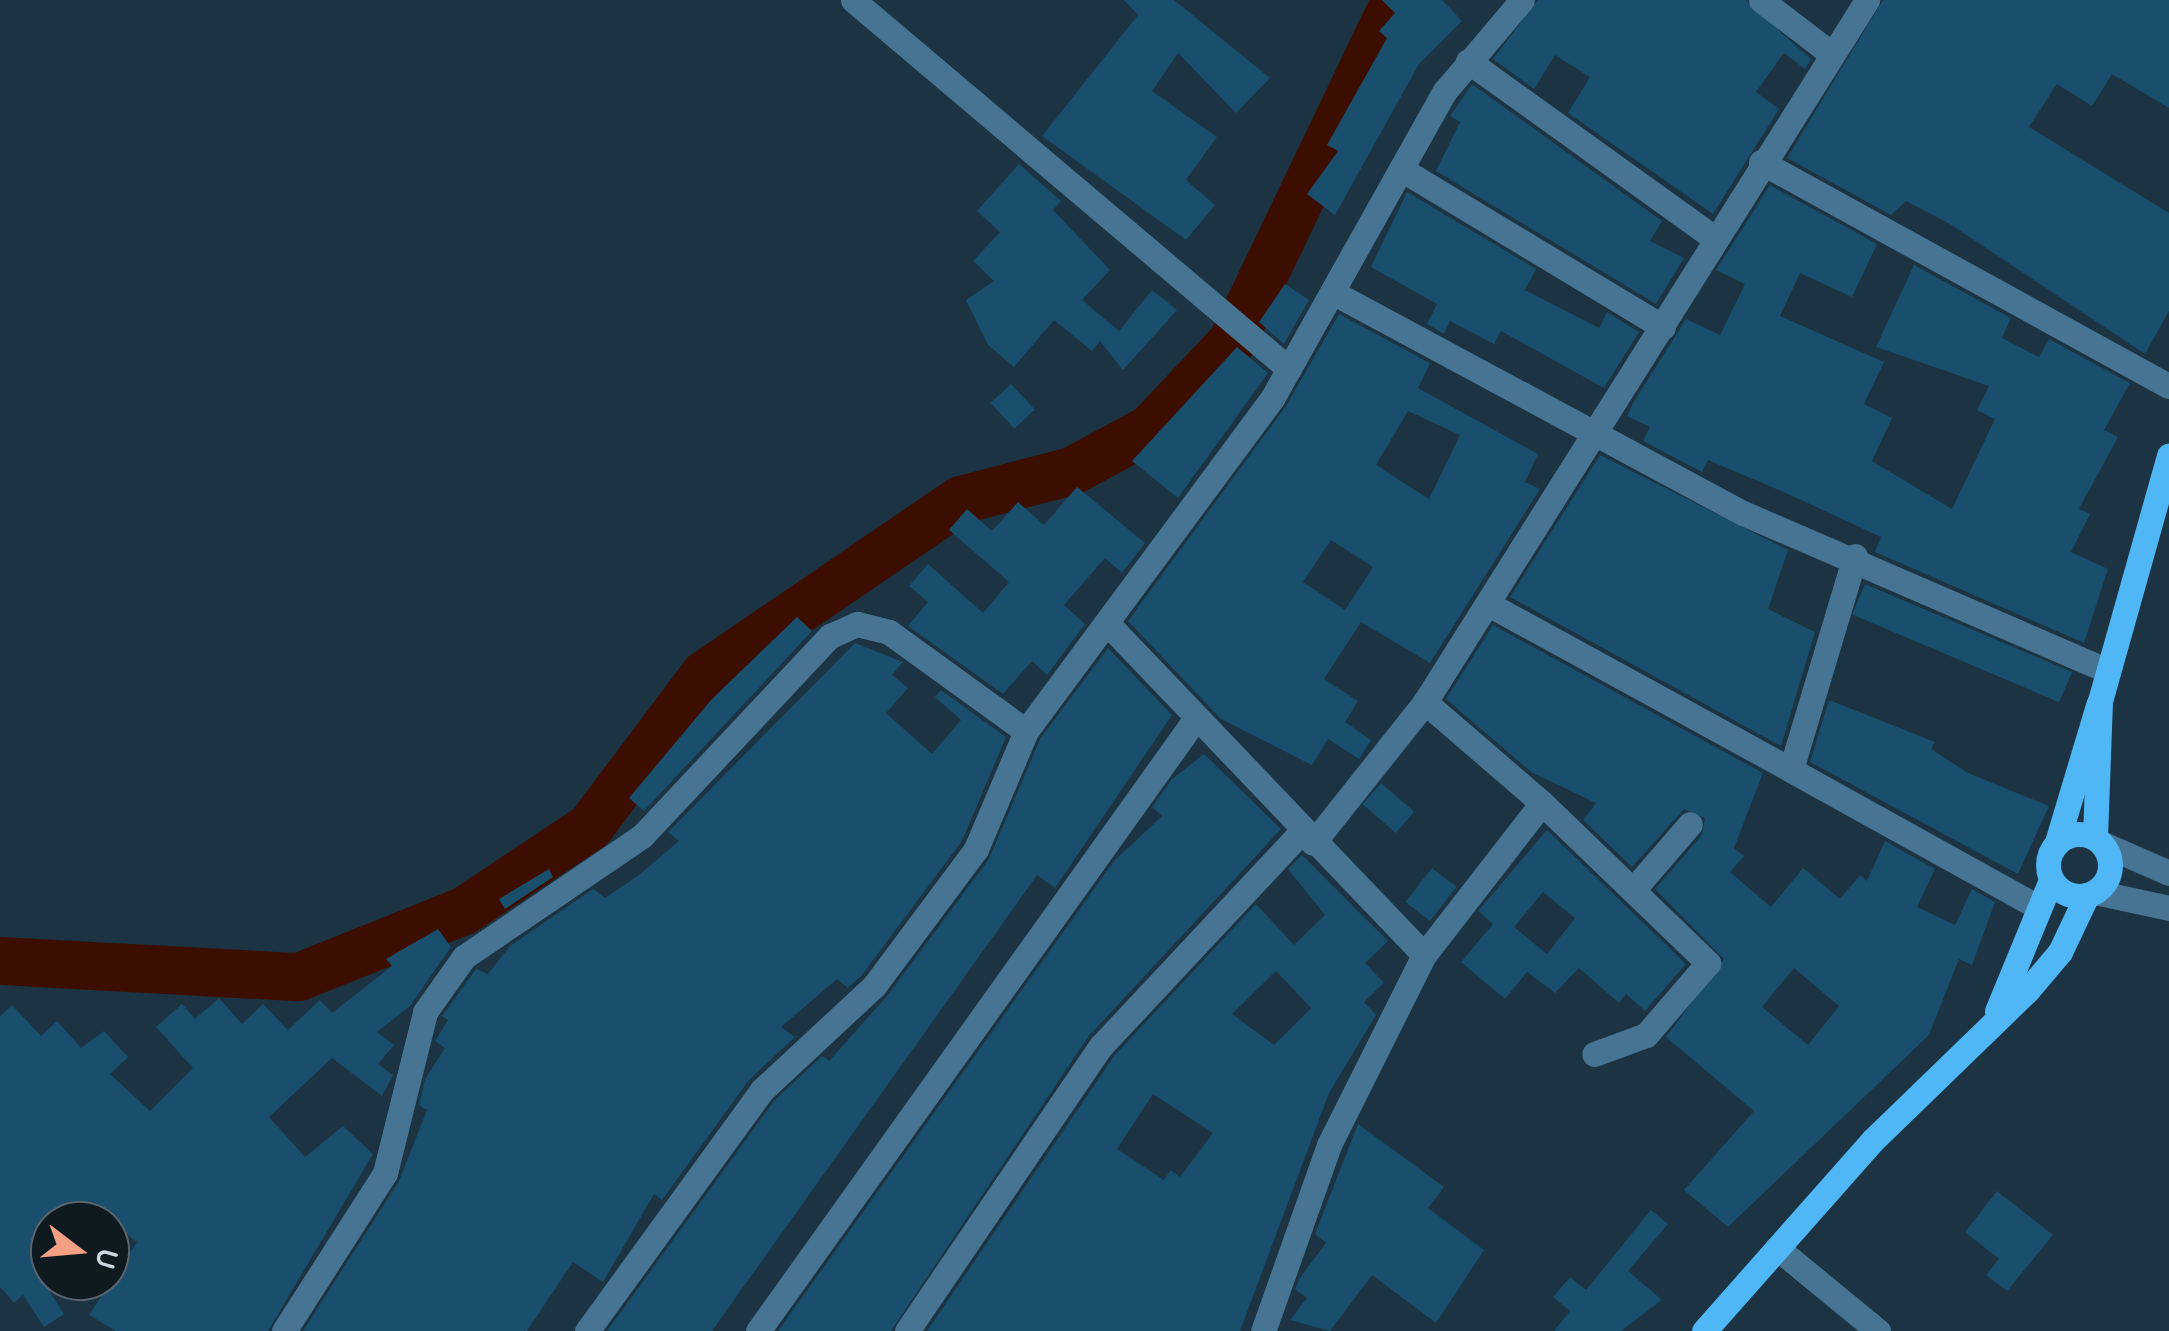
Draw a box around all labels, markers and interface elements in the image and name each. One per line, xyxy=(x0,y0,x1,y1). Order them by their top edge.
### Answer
north arrow xyxy=(30,1201,130,1301)
text: U xyxy=(88,1245,127,1273)

